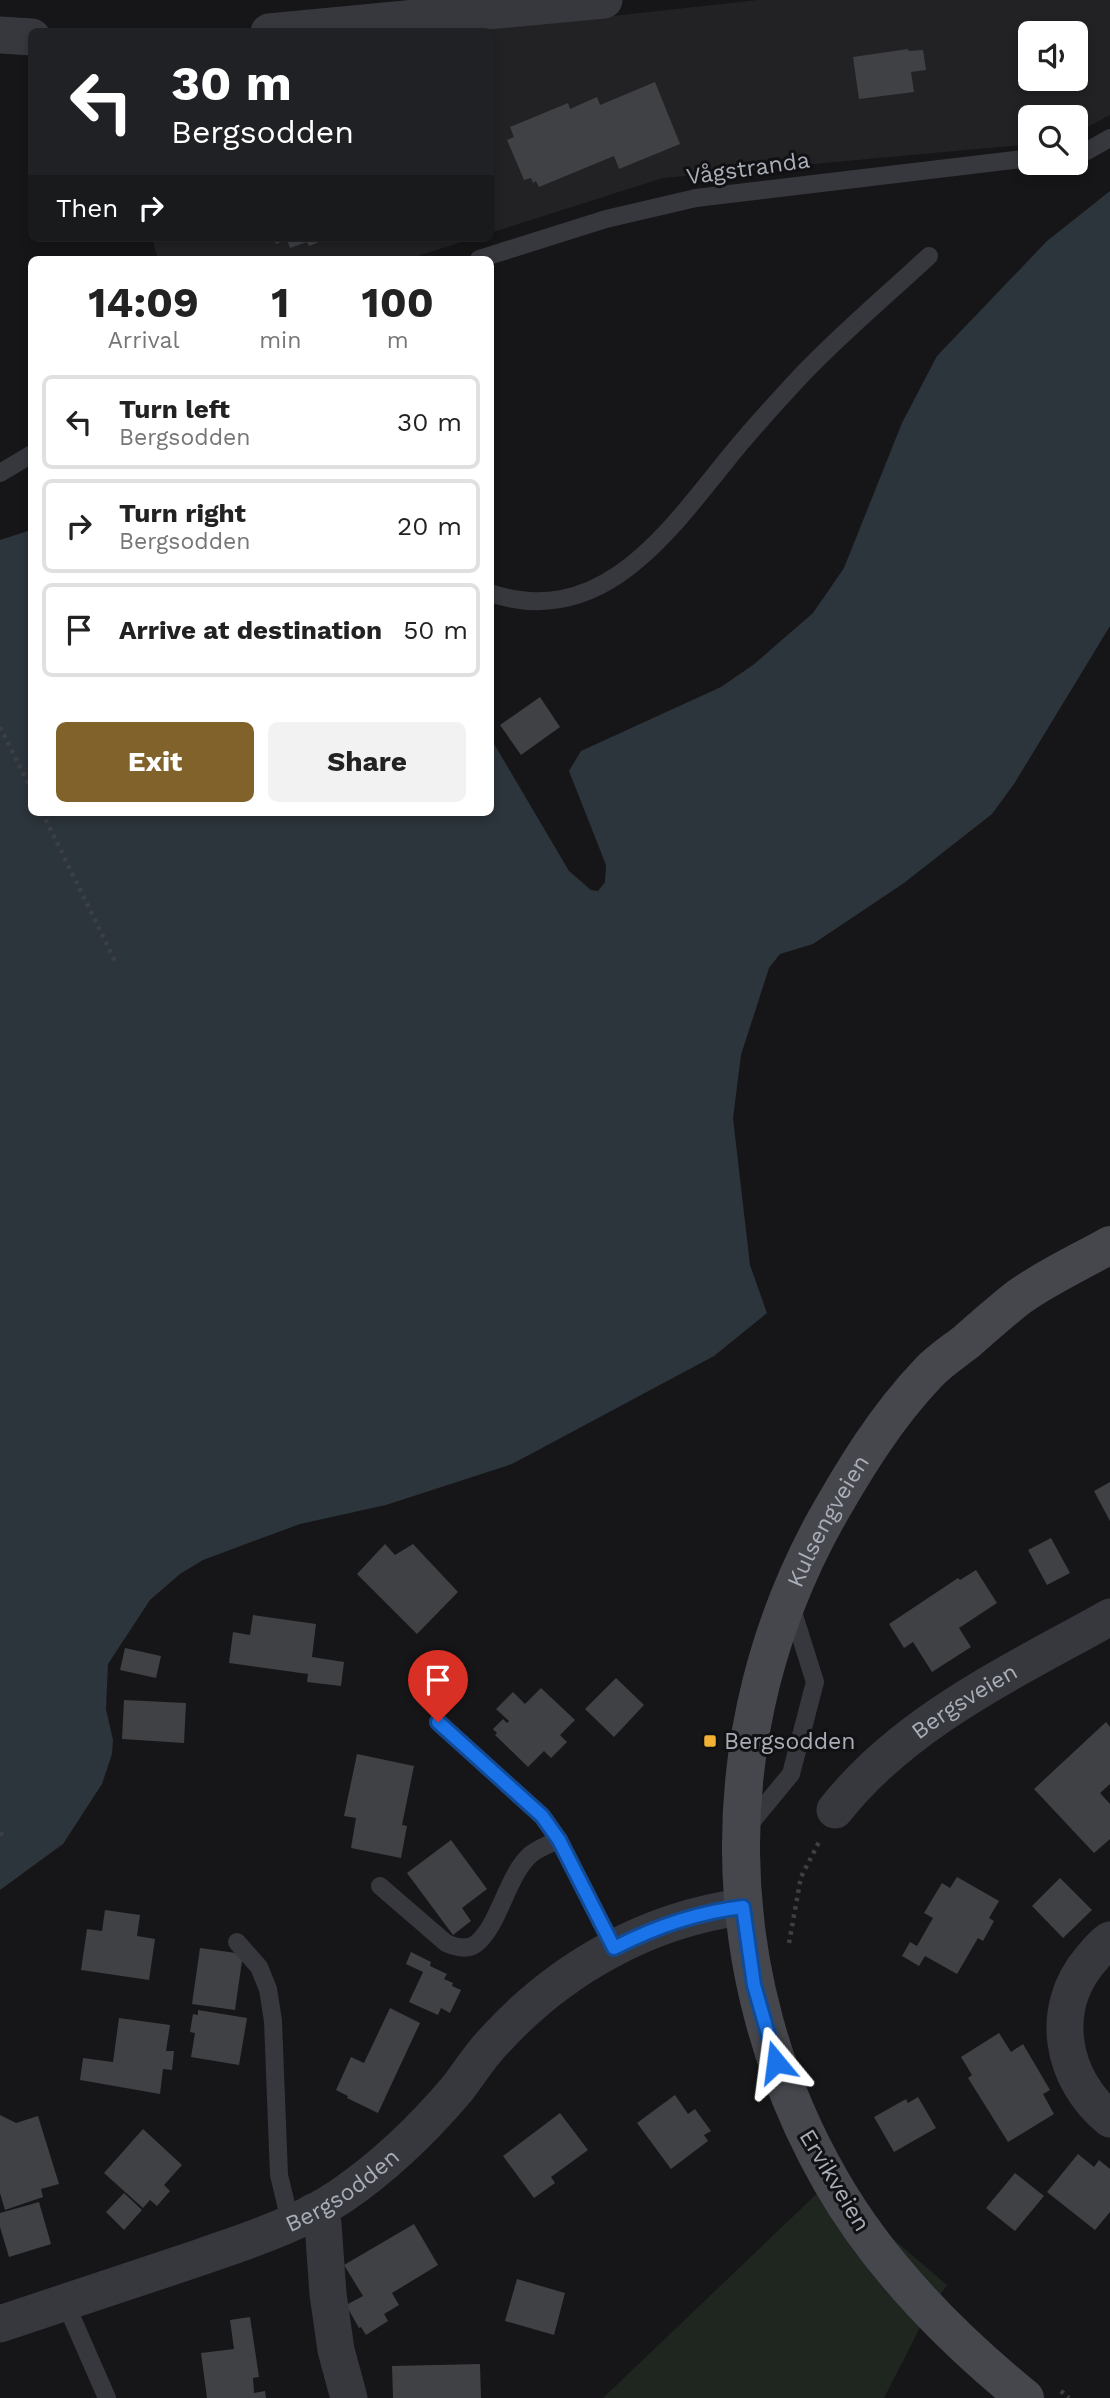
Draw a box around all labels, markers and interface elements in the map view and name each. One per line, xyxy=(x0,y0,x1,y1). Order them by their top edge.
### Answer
map controls xyxy=(1018,21,1088,175)
button: sound xyxy=(1018,21,1088,91)
text: 30 m xyxy=(171,54,292,112)
icon: left xyxy=(56,56,147,147)
button: search xyxy=(1018,105,1088,175)
text: Bergsodden xyxy=(171,113,354,151)
street label: Vågstranda xyxy=(685,146,811,191)
icon: right xyxy=(132,189,170,227)
text: Then xyxy=(56,193,118,223)
text: 14:09 xyxy=(88,278,199,327)
text: 1 xyxy=(271,278,289,327)
text: 100 xyxy=(362,278,434,327)
text: Arrival xyxy=(108,327,179,354)
text: min xyxy=(259,327,301,354)
text: m xyxy=(387,327,409,354)
text: Turn left xyxy=(119,394,230,424)
icon: left xyxy=(60,403,98,441)
text: 30 m xyxy=(397,407,462,437)
text: Bergsodden xyxy=(119,424,251,451)
text: Turn right xyxy=(119,498,246,528)
icon: right xyxy=(60,507,98,545)
text: 20 m xyxy=(397,511,462,541)
text: Bergsodden xyxy=(119,528,251,555)
icon: arrive xyxy=(60,611,98,649)
text: Arrive at destination xyxy=(119,615,382,645)
text: 50 m xyxy=(403,615,468,645)
button: Exit xyxy=(56,722,254,802)
button: Share xyxy=(268,722,466,802)
street label: Kulsengveien xyxy=(782,1450,875,1591)
pin xyxy=(408,1650,468,1722)
street label: Bergsveien xyxy=(906,1658,1022,1745)
icon: arrive xyxy=(419,1661,457,1699)
place label: Bergsodden xyxy=(724,1728,856,1755)
marker: Bergsodden xyxy=(702,1733,718,1749)
position arrow xyxy=(739,2025,813,2099)
street label: Ervikveien xyxy=(794,2124,876,2236)
street label: Bergsodden xyxy=(281,2143,405,2238)

